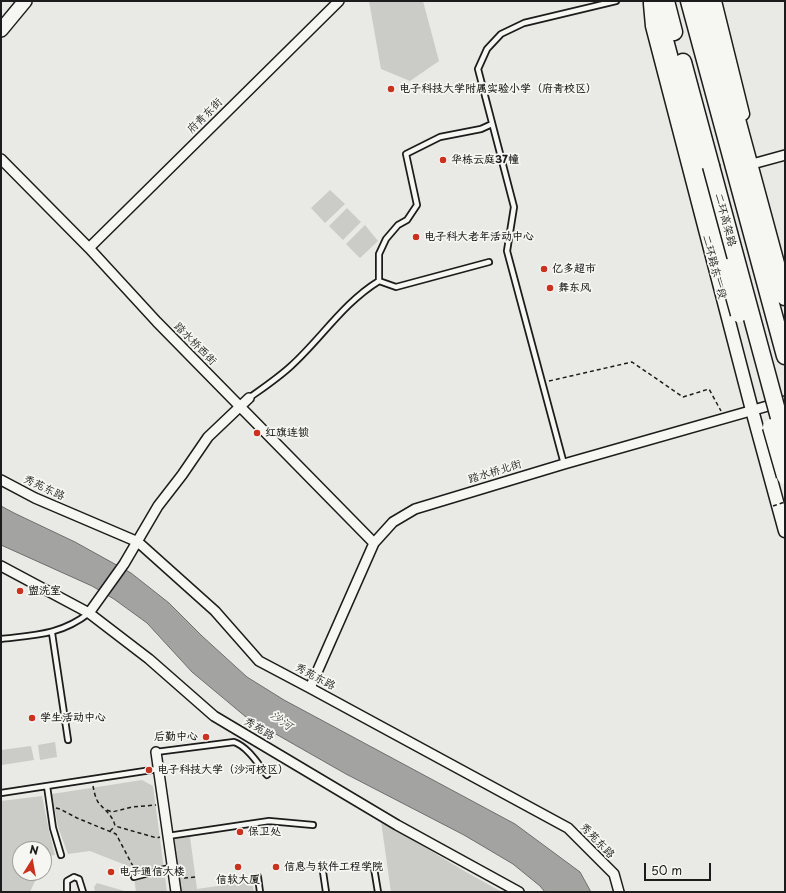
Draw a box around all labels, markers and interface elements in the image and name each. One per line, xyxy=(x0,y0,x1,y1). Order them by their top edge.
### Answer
place label: 电子科技大学附属实验小学（府青校区） xyxy=(399,82,597,96)
marker: 电子科技大学附属实验小学（府青校区） xyxy=(386,84,396,94)
street label: 府青东街 xyxy=(185,96,225,136)
place label: 华栋云庭37幢 xyxy=(451,153,519,167)
marker: 华栋云庭37幢 xyxy=(438,155,448,165)
street label: 二环高架路 xyxy=(712,192,738,248)
place label: 电子科大老年活动中心 xyxy=(424,230,534,244)
marker: 电子科大老年活动中心 xyxy=(411,232,421,242)
street label: 二环路东一段 xyxy=(699,233,729,301)
place label: 亿多超市 xyxy=(552,262,596,276)
marker: 亿多超市 xyxy=(539,264,549,274)
place label: 舞东风 xyxy=(558,281,591,295)
marker: 舞东风 xyxy=(545,283,555,293)
street label: 踏水桥西街 xyxy=(171,320,219,368)
place label: 红旗连锁 xyxy=(265,426,309,440)
marker: 红旗连锁 xyxy=(252,428,262,438)
street label: 踏水桥北街 xyxy=(467,458,523,486)
street label: 秀苑东路 xyxy=(21,473,67,503)
place label: 盥洗室 xyxy=(28,584,61,598)
marker: 盥洗室 xyxy=(15,586,25,596)
street label: 秀苑东路 xyxy=(292,661,338,693)
water label: 沙河 xyxy=(267,708,295,734)
place label: 学生活动中心 xyxy=(40,711,106,725)
marker: 学生活动中心 xyxy=(27,713,37,723)
street label: 秀苑路 xyxy=(241,715,277,743)
place label: 后勤中心 xyxy=(154,730,198,744)
marker: 后勤中心 xyxy=(201,732,211,742)
place label: 电子科技大学（沙河校区） xyxy=(157,763,289,777)
marker: 电子科技大学（沙河校区） xyxy=(144,765,154,775)
street label: 秀苑东路 xyxy=(577,821,617,861)
place label: 保卫处 xyxy=(248,825,281,839)
marker: 保卫处 xyxy=(235,827,245,837)
north arrow xyxy=(12,841,52,881)
text: N xyxy=(28,841,40,859)
scale bar xyxy=(646,855,713,881)
place label: 信息与软件工程学院 xyxy=(284,860,383,874)
text: 50 m xyxy=(651,861,682,879)
marker: 信软大厦 xyxy=(233,862,243,872)
marker: 信息与软件工程学院 xyxy=(271,862,281,872)
place label: 电子通信大楼 xyxy=(119,865,185,879)
marker: 电子通信大楼 xyxy=(106,867,116,877)
place label: 信软大厦 xyxy=(216,873,260,887)

